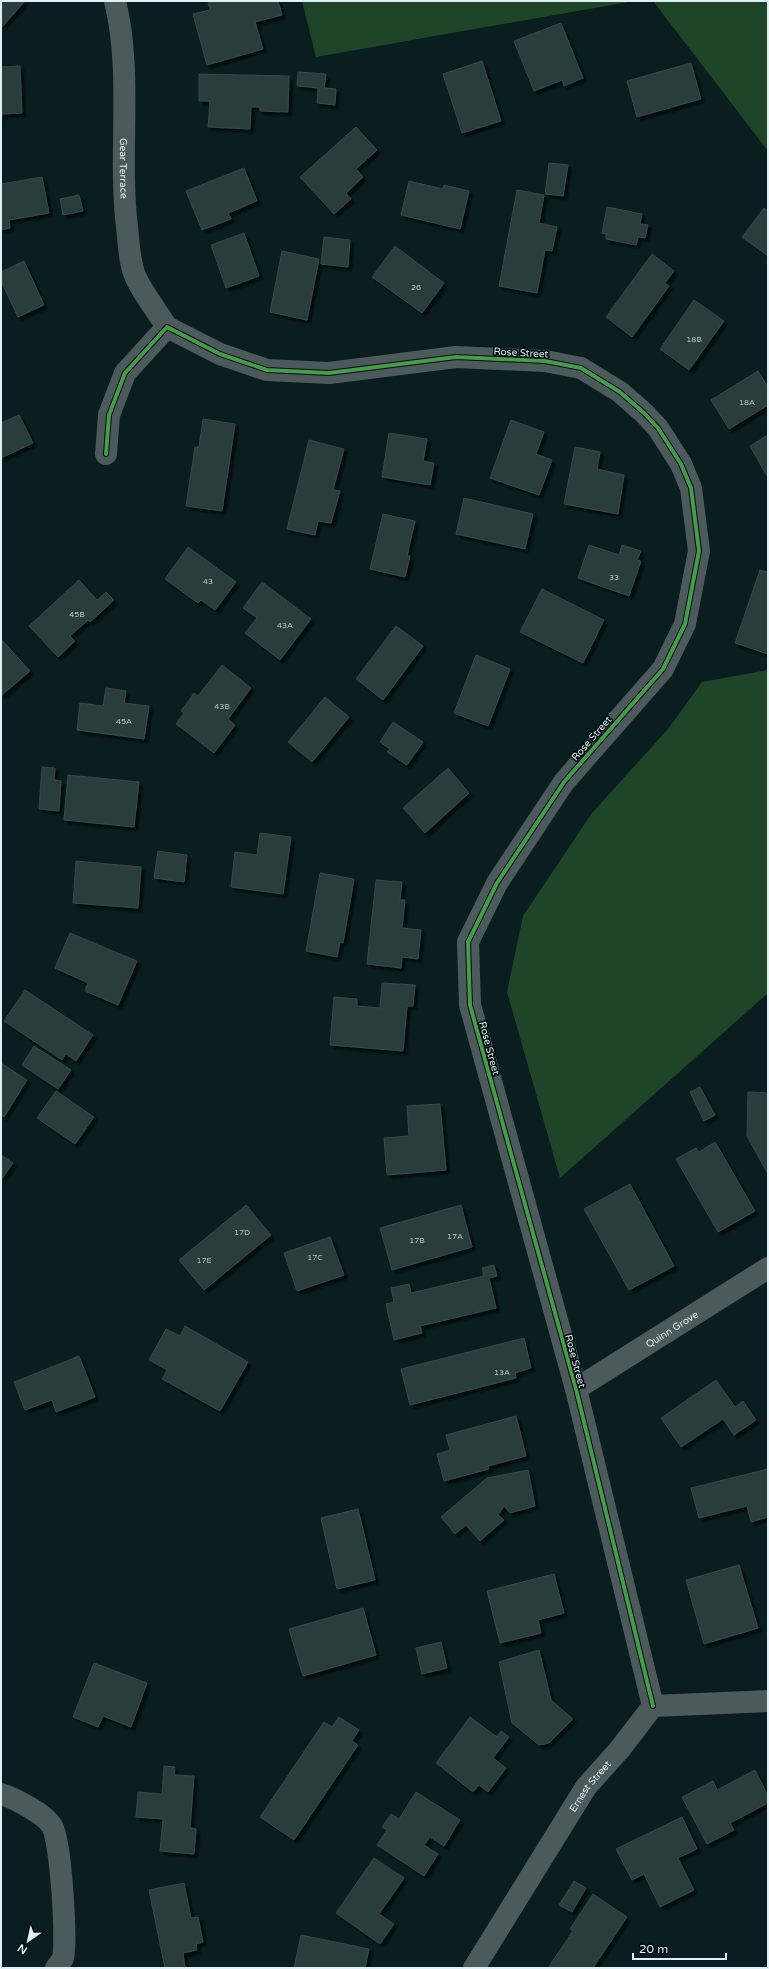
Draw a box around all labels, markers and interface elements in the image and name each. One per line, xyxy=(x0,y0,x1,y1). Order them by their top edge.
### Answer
street label: Gear Terrace xyxy=(117,138,130,199)
house number: 26 xyxy=(411,283,421,292)
house number: 18B xyxy=(686,335,702,344)
street label: Rose Street xyxy=(493,346,549,360)
house number: 18A xyxy=(739,398,755,407)
house number: 33 xyxy=(609,573,619,582)
house number: 43 xyxy=(203,577,213,586)
house number: 45B xyxy=(69,610,85,619)
house number: 43A xyxy=(277,621,293,630)
house number: 43B xyxy=(214,702,230,711)
street label: Rose Street xyxy=(569,714,614,763)
house number: 45A xyxy=(116,717,132,726)
street label: Rose Street xyxy=(476,1020,502,1076)
house number: 17D xyxy=(234,1228,250,1237)
house number: 17A xyxy=(447,1232,463,1241)
house number: 17B xyxy=(409,1236,425,1245)
house number: 17C xyxy=(307,1253,323,1262)
house number: 17E xyxy=(196,1256,212,1265)
street label: Quinn Grove xyxy=(644,1308,701,1351)
street label: Rose Street xyxy=(562,1333,588,1389)
house number: 13A xyxy=(494,1368,510,1377)
street label: Ernest Street xyxy=(567,1758,614,1814)
north arrow xyxy=(8,1921,48,1961)
scale bar xyxy=(633,1935,726,1961)
text: N xyxy=(15,1941,30,1957)
text: 20 m xyxy=(639,1942,668,1956)

